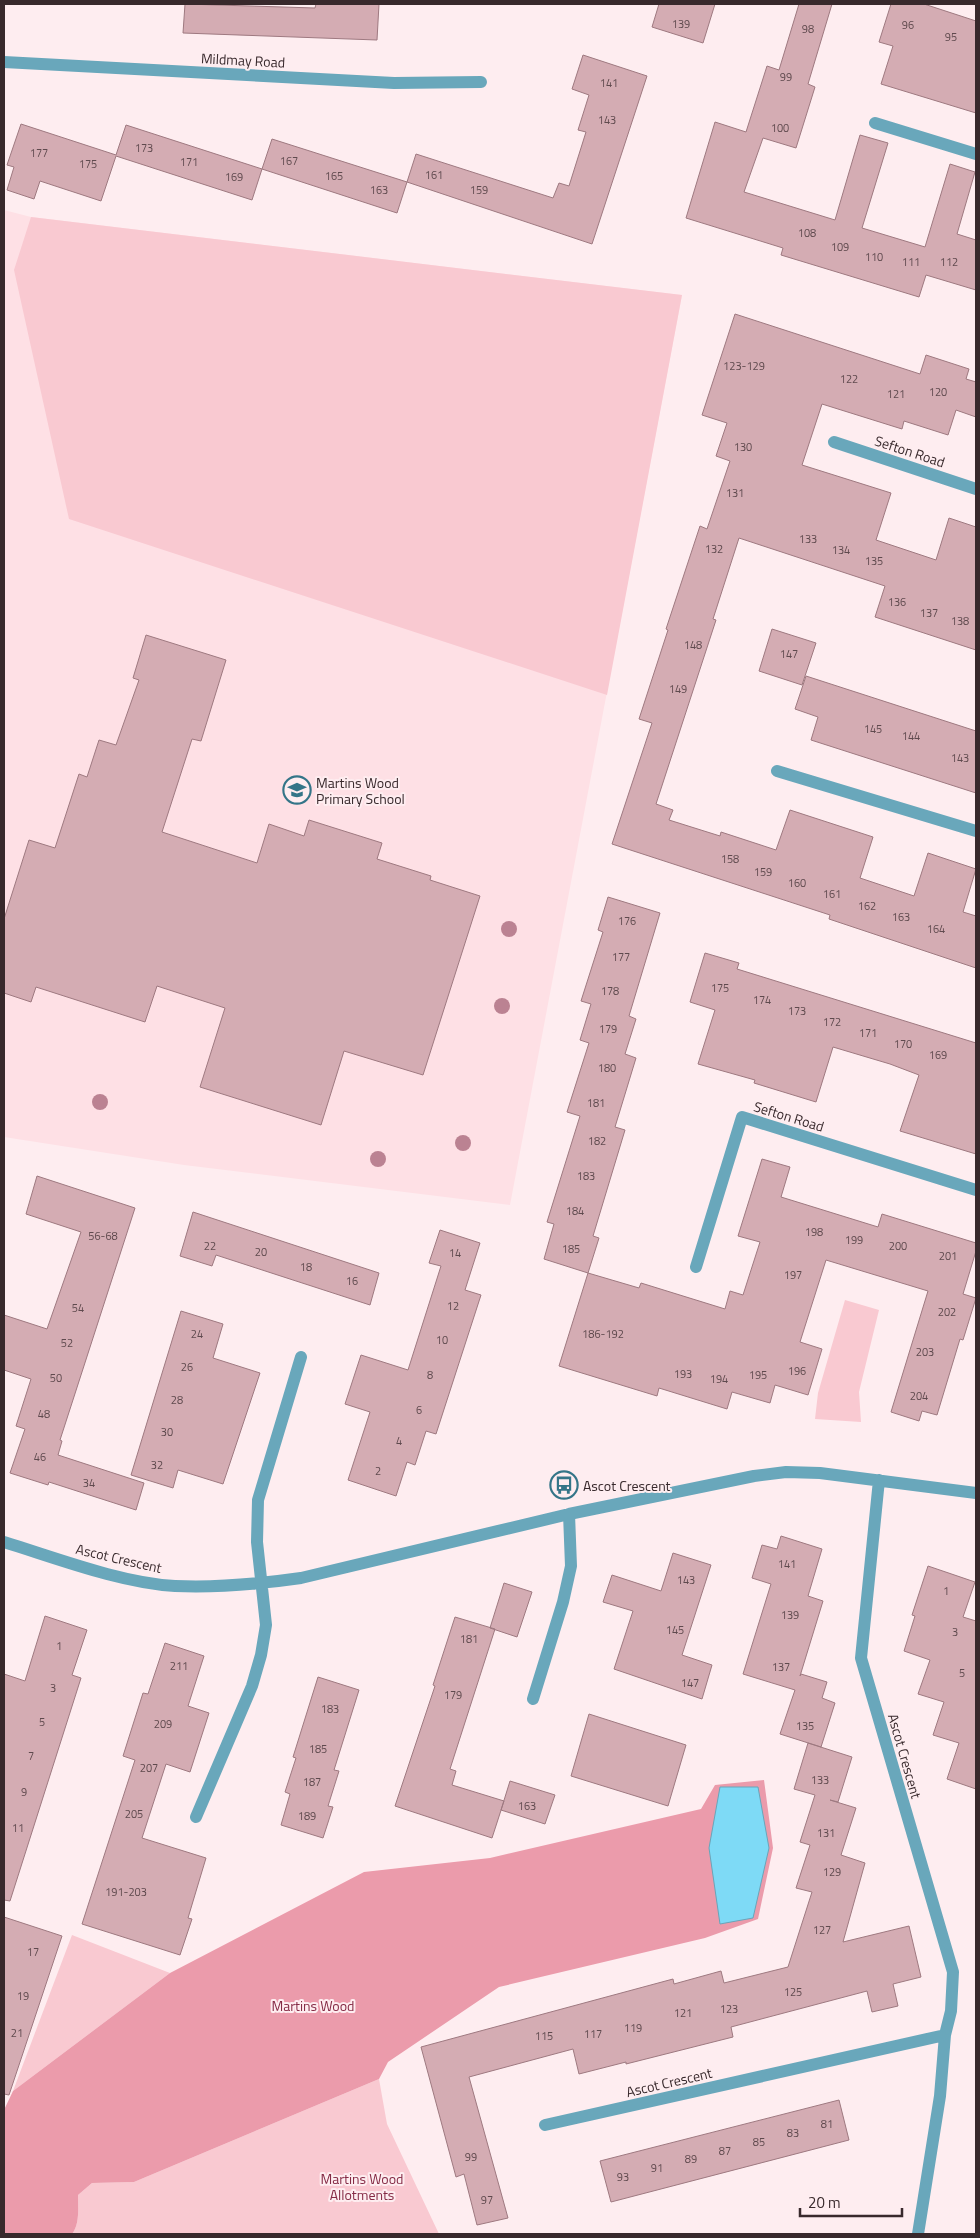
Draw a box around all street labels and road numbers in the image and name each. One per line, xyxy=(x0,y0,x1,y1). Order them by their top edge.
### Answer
street label: Mildmay Road xyxy=(200,47,286,73)
street label: Sefton Road xyxy=(872,430,948,472)
street label: Sefton Road xyxy=(751,1095,827,1137)
street label: Ascot Crescent xyxy=(74,1538,164,1578)
street label: Ascot Crescent xyxy=(883,1711,927,1801)
street label: Ascot Crescent xyxy=(624,2062,714,2102)

